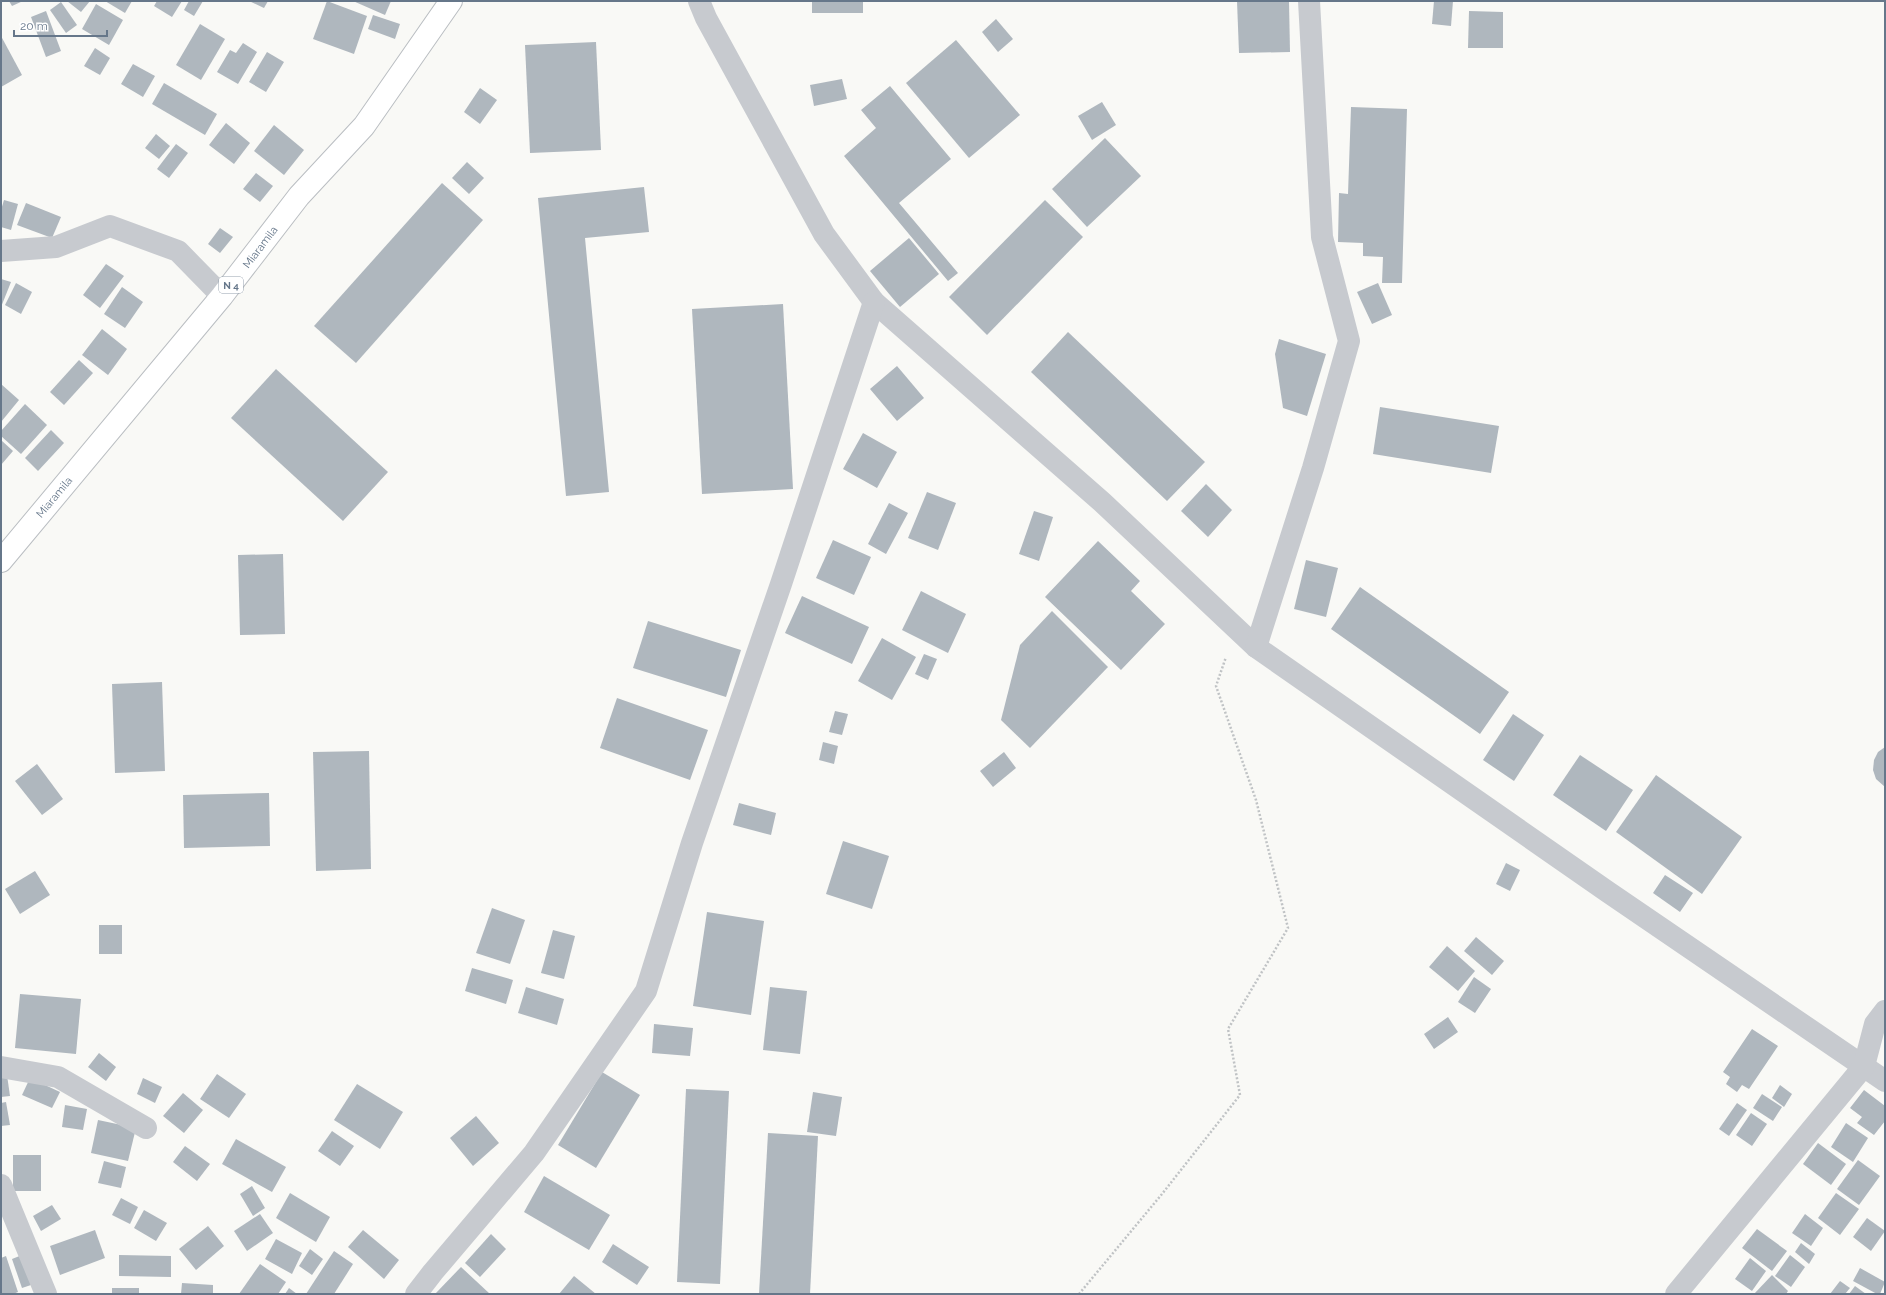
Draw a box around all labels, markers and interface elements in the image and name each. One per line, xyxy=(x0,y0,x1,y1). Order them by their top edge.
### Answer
scale bar xyxy=(14,12,107,38)
text: 20 m xyxy=(20,19,48,33)
street label: Miaramila xyxy=(240,224,280,271)
road number: N 4 xyxy=(219,277,243,293)
street label: Miaramila xyxy=(34,474,75,520)

